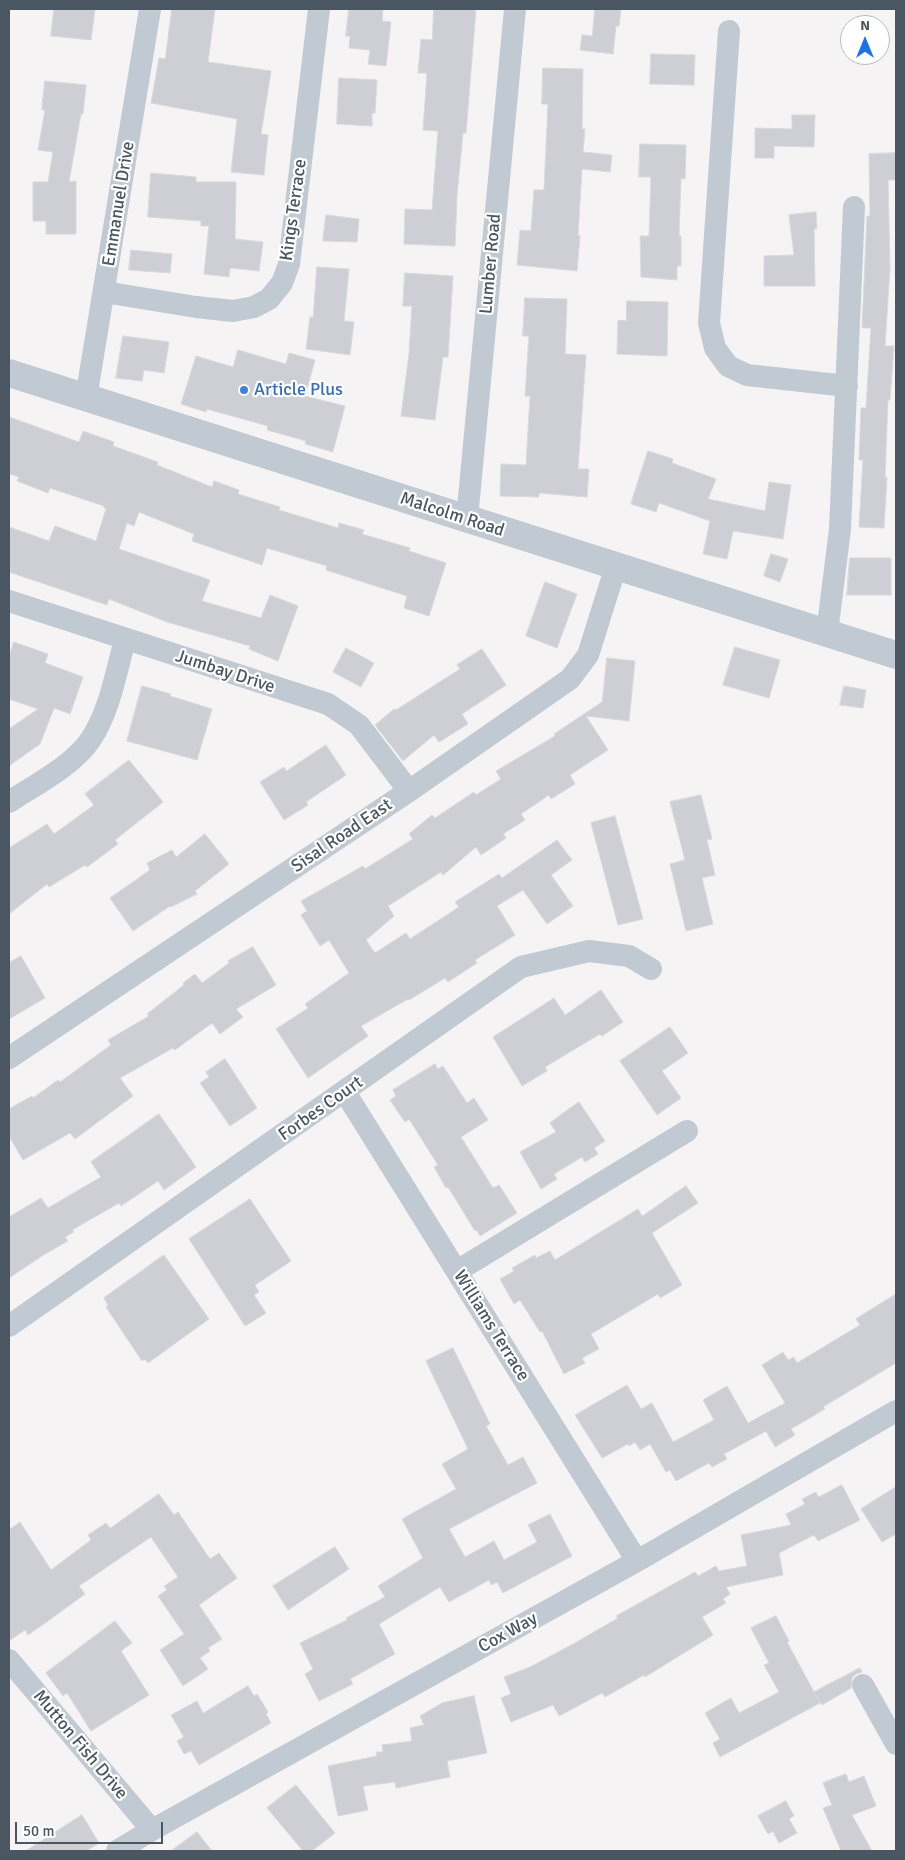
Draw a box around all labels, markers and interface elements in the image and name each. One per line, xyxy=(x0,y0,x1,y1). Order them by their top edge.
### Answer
north arrow xyxy=(840,15,890,65)
text: N xyxy=(860,17,870,34)
street label: Emmanuel Drive xyxy=(98,140,140,268)
street label: Kings Terrace xyxy=(276,158,312,262)
street label: Lumber Road xyxy=(476,213,506,315)
place label: Article Plus xyxy=(254,379,343,401)
marker: Article Plus xyxy=(238,384,250,396)
street label: Malcolm Road xyxy=(397,488,507,542)
street label: Jumbay Drive xyxy=(173,646,277,698)
street label: Sisal Road East xyxy=(287,794,397,878)
street label: Forbes Court xyxy=(274,1072,368,1146)
street label: Williams Terrace xyxy=(448,1267,534,1385)
street label: Cox Way xyxy=(475,1608,541,1658)
street label: Mutton Fish Drive xyxy=(28,1686,132,1804)
scale bar xyxy=(18,1812,165,1844)
text: 50 m xyxy=(23,1822,54,1840)

